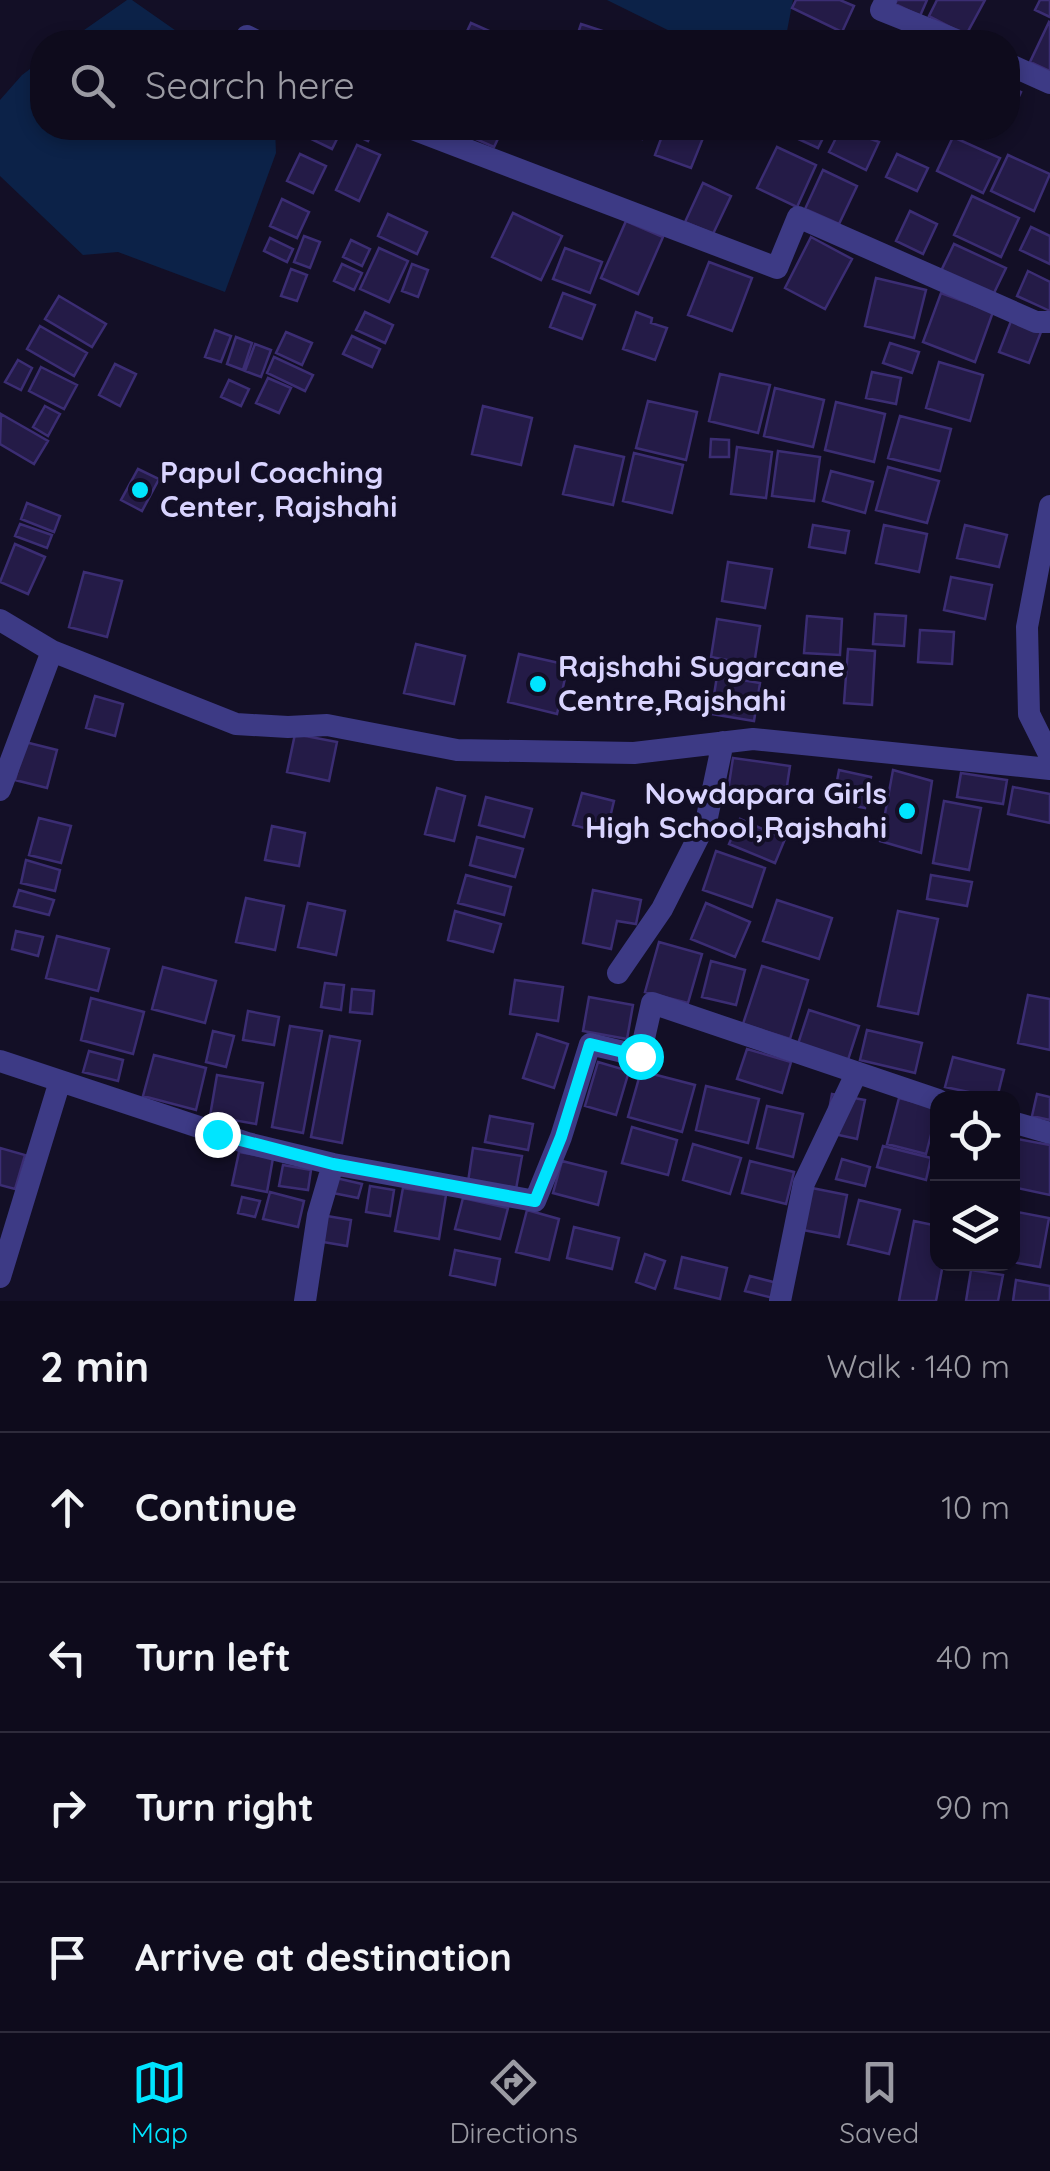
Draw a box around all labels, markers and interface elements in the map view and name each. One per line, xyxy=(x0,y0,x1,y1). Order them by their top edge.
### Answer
search box xyxy=(30,30,1020,140)
icon: search xyxy=(65,58,120,113)
text: Search here xyxy=(145,61,355,109)
place label: Papul Coaching Center, Rajshahi xyxy=(160,453,397,525)
marker: Papul Coaching Center, Rajshahi xyxy=(129,479,151,501)
place label: Rajshahi Sugarcane Centre,Rajshahi xyxy=(558,647,845,719)
marker: Rajshahi Sugarcane Centre,Rajshahi xyxy=(527,673,549,695)
place label: Nowdapara Girls High School,Rajshahi xyxy=(585,774,887,846)
marker: Nowdapara Girls High School,Rajshahi xyxy=(896,800,918,822)
route start xyxy=(618,1034,664,1080)
map controls xyxy=(930,1091,1020,1271)
button: locate xyxy=(930,1091,1020,1181)
route end xyxy=(195,1112,241,1158)
button: layers xyxy=(930,1181,1020,1271)
text: 2 min xyxy=(40,1340,149,1393)
text: Walk · 140 m xyxy=(827,1346,1010,1386)
icon: ahead xyxy=(40,1480,95,1535)
text: Continue xyxy=(135,1483,297,1531)
text: 10 m xyxy=(941,1487,1010,1527)
icon: left xyxy=(40,1630,95,1685)
text: Turn left xyxy=(135,1633,291,1681)
text: 40 m xyxy=(936,1637,1010,1677)
icon: right xyxy=(40,1780,95,1835)
text: Turn right xyxy=(135,1783,314,1831)
text: 90 m xyxy=(935,1787,1010,1827)
icon: arrive xyxy=(40,1930,95,1985)
text: Arrive at destination xyxy=(135,1933,512,1981)
tab: Map xyxy=(131,2055,188,2150)
tab: Directions xyxy=(449,2055,578,2150)
tab: Saved xyxy=(839,2055,919,2150)

